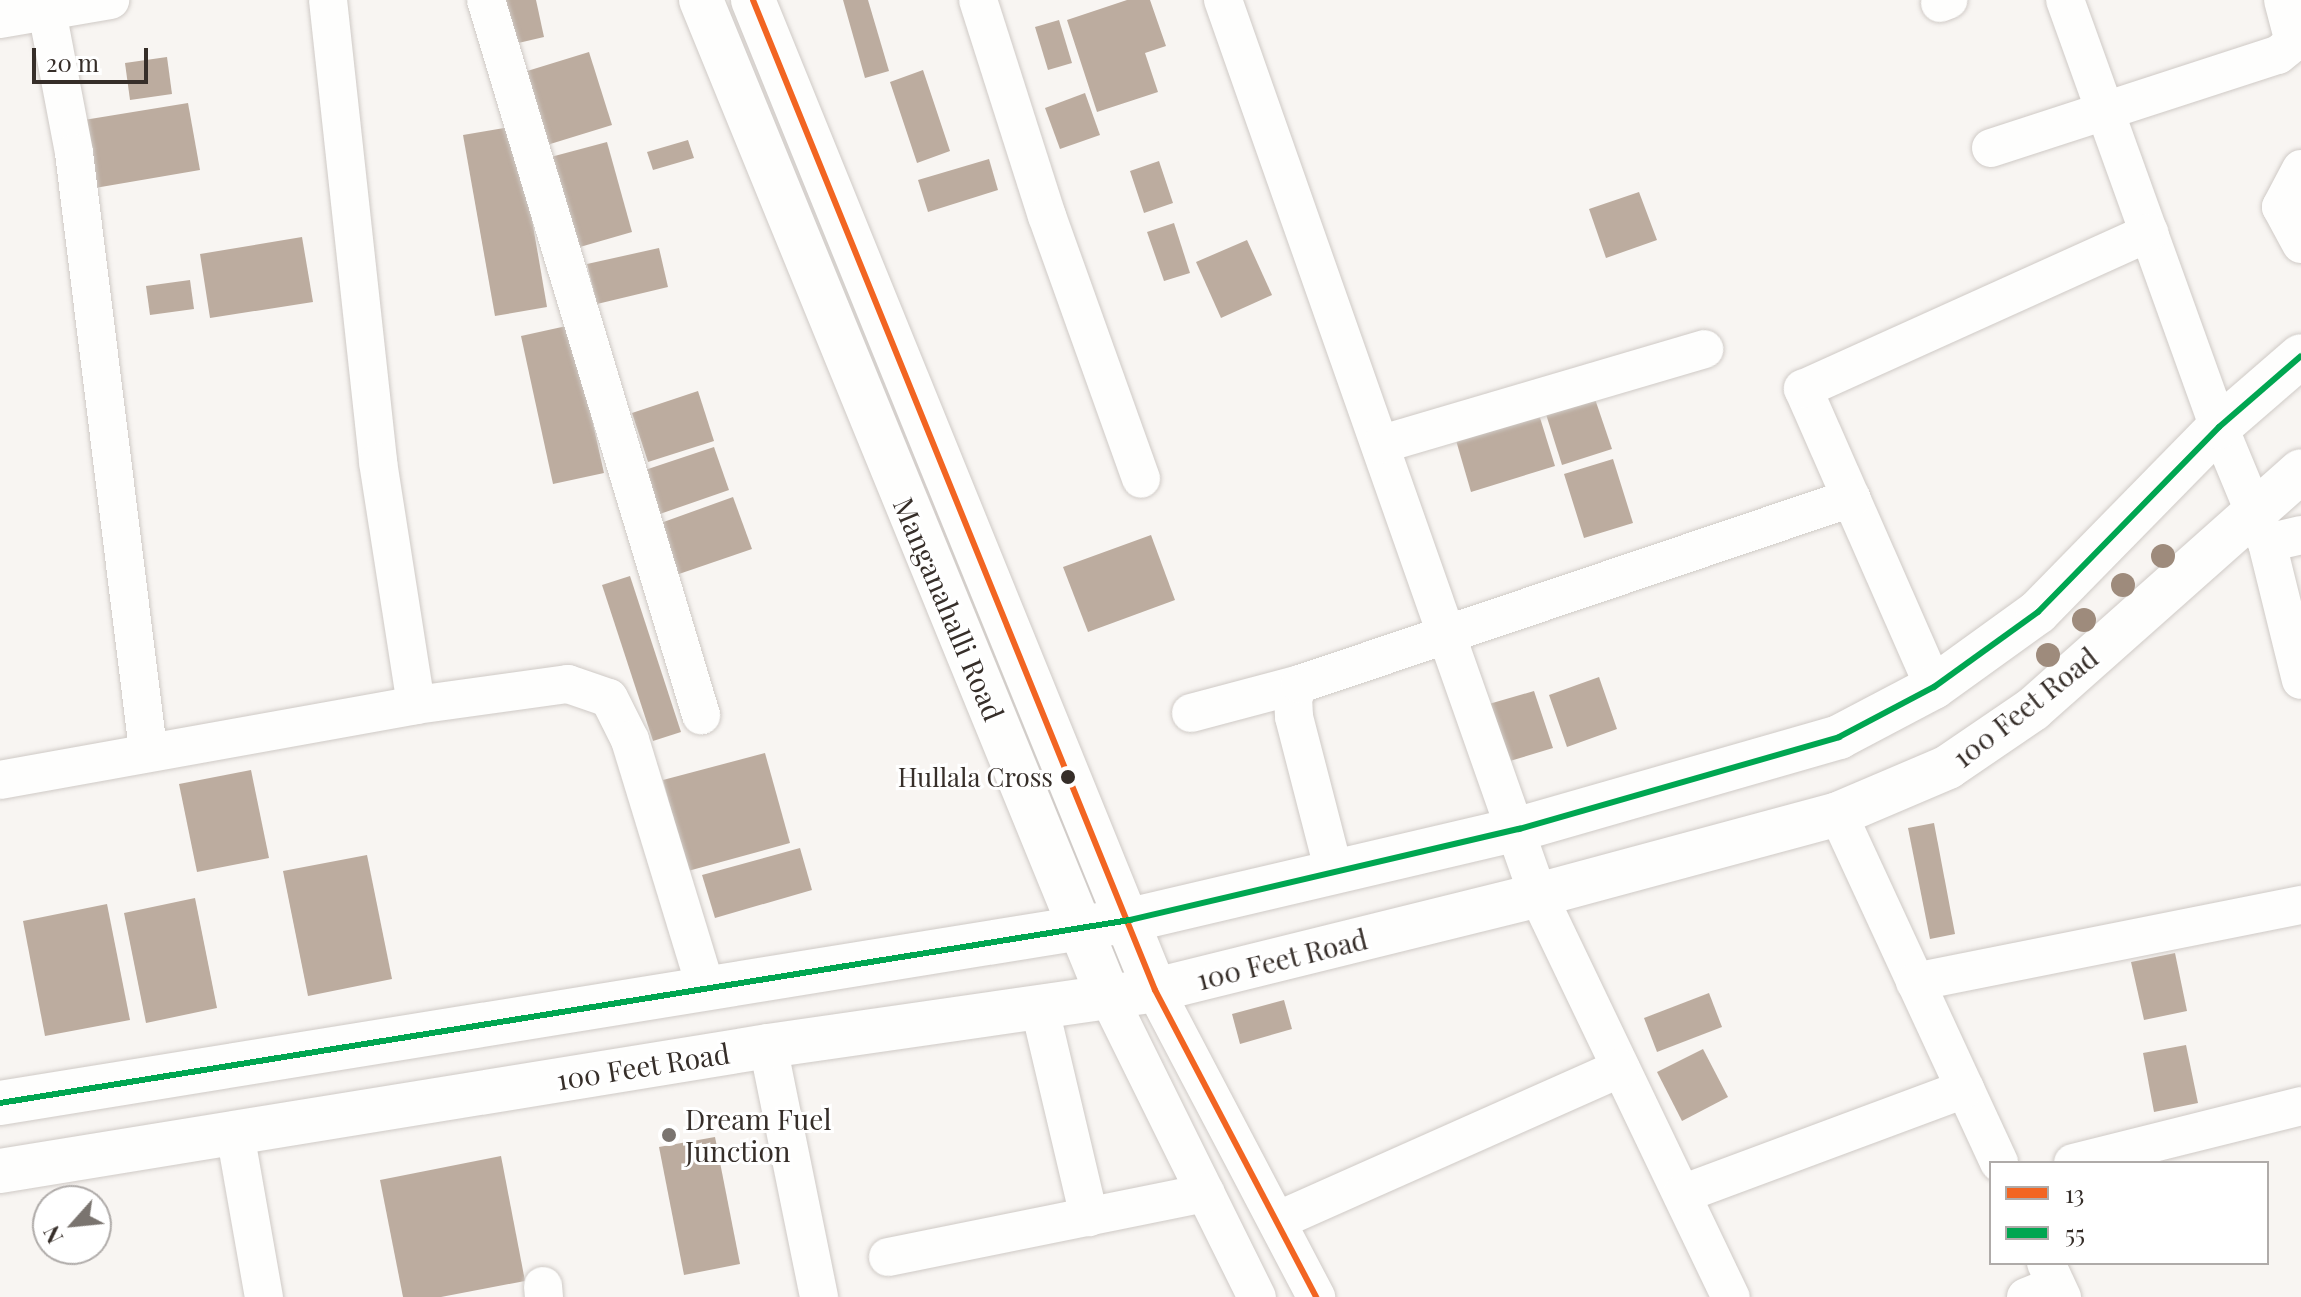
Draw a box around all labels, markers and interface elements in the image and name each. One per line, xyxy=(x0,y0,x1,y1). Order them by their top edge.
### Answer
scale bar xyxy=(36,32,152,82)
text: 20 m xyxy=(46,46,99,78)
street label: Manganahalli Road xyxy=(887,492,1011,726)
street label: 100 Feet Road xyxy=(1946,640,2104,774)
place label: Hullala Cross xyxy=(897,761,1053,793)
marker: Hullala Cross xyxy=(1060,769,1076,785)
street label: 100 Feet Road xyxy=(1193,922,1371,996)
street label: 100 Feet Road xyxy=(554,1036,732,1096)
place label: Dream Fuel Junction xyxy=(685,1102,831,1168)
marker: Dream Fuel Junction xyxy=(660,1126,678,1144)
legend xyxy=(1989,1161,2269,1265)
text: 13 xyxy=(2065,1177,2084,1209)
north arrow xyxy=(32,1185,112,1265)
text: 55 xyxy=(2065,1217,2085,1249)
text: N xyxy=(35,1221,69,1249)

